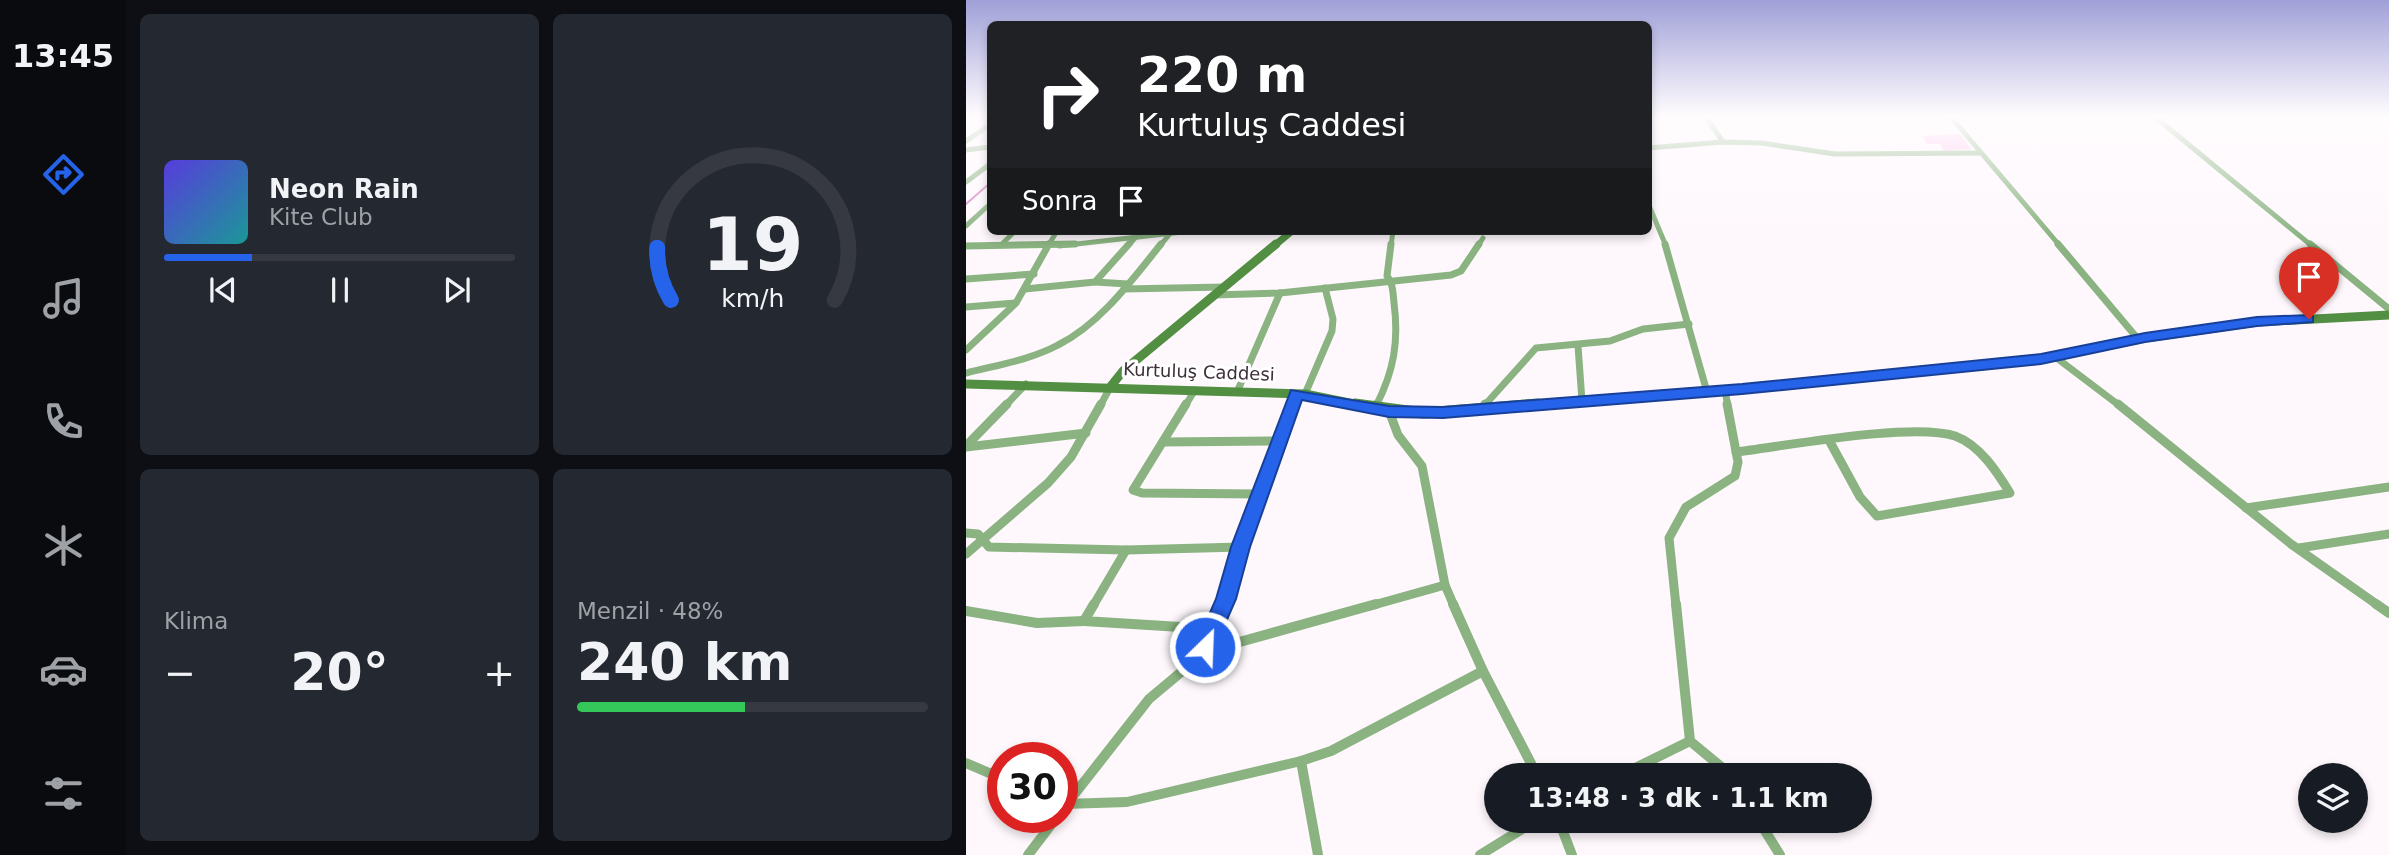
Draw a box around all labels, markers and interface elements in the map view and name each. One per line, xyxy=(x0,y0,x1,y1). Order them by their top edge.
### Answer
text: 13:45 xyxy=(12,37,114,75)
text: 220 m xyxy=(1137,47,1307,104)
icon: right xyxy=(1022,49,1113,140)
text: Kurtuluş Caddesi xyxy=(1137,106,1407,144)
icon: directions xyxy=(39,150,88,199)
text: Neon Rain xyxy=(269,174,419,204)
icon: arrive xyxy=(1112,182,1150,220)
text: Sonra xyxy=(1022,186,1098,216)
text: 19 xyxy=(702,203,803,288)
text: Kite Club xyxy=(269,204,373,230)
pin xyxy=(2279,247,2339,319)
icon: arrive xyxy=(2290,258,2328,296)
icon: previous xyxy=(204,271,242,309)
icon: pause xyxy=(321,271,359,309)
icon: next xyxy=(438,271,476,309)
icon: music xyxy=(39,274,88,323)
text: km/h xyxy=(721,284,784,313)
street label: Kurtuluş Caddesi xyxy=(1123,358,1275,385)
icon: phone xyxy=(39,397,88,446)
icon: climate xyxy=(39,521,88,570)
text: Menzil · 48% xyxy=(577,598,723,624)
text: Klima xyxy=(164,608,228,634)
position arrow xyxy=(1168,610,1242,684)
text: 240 km xyxy=(577,632,792,692)
text: 20° xyxy=(290,642,389,702)
icon: car xyxy=(39,645,88,694)
text: − xyxy=(164,651,196,695)
text: + xyxy=(483,651,515,695)
speed limit sign: 30 xyxy=(987,742,1078,833)
map controls xyxy=(2298,763,2368,833)
button: layers xyxy=(2298,763,2368,833)
icon: filters xyxy=(39,769,88,818)
text: 13:48 · 3 dk · 1.1 km xyxy=(1527,783,1829,813)

